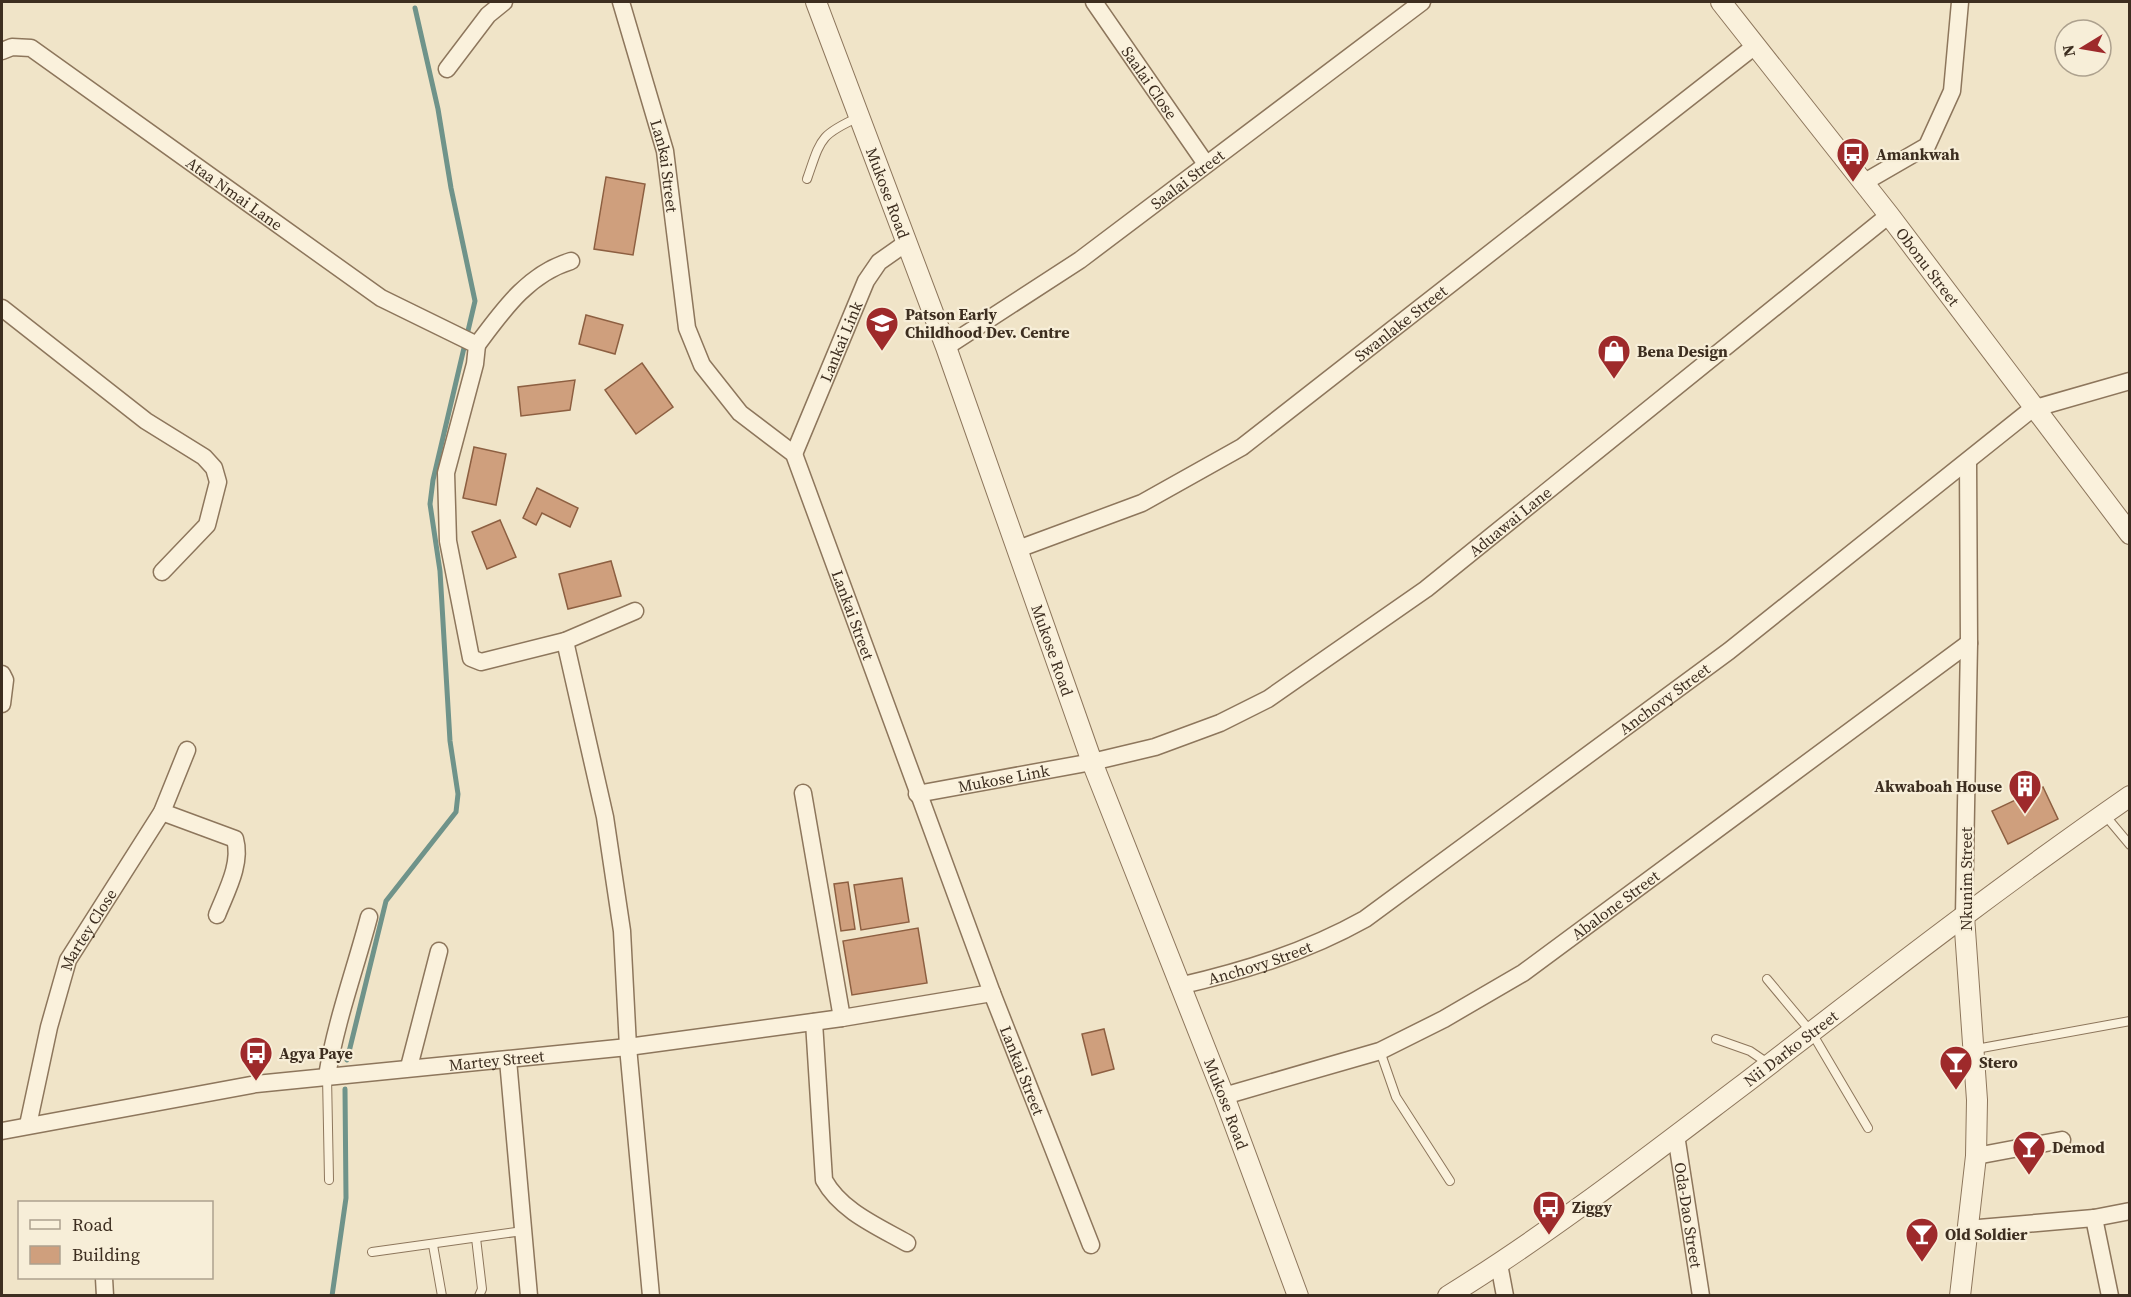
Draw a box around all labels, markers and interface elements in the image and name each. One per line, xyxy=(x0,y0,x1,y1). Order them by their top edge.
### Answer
north arrow xyxy=(2053,18,2113,78)
street label: Saalai Close xyxy=(1117,42,1183,124)
text: N xyxy=(2056,43,2080,59)
street label: Lankai Street xyxy=(645,117,684,214)
bus stop icon: Amankwah xyxy=(1835,136,1871,183)
place label: Amankwah xyxy=(1876,143,1960,165)
street label: Mukose Road xyxy=(861,144,915,242)
street label: Saalai Street xyxy=(1146,144,1229,214)
street label: Ataa Nmai Lane xyxy=(182,151,287,235)
street label: Obonu Street xyxy=(1891,223,1965,311)
street label: Swanlake Street xyxy=(1350,279,1452,366)
street label: Lankai Link xyxy=(814,297,868,385)
place label: Patson Early Childhood Dev. Centre xyxy=(905,303,1070,343)
school or university icon: Patson Early Childhood Dev. Centre xyxy=(864,305,900,352)
shop icon: Bena Design xyxy=(1596,333,1632,380)
place label: Bena Design xyxy=(1637,340,1728,362)
street label: Aduawai Lane xyxy=(1464,481,1556,561)
street label: Lankai Street xyxy=(827,567,880,664)
street label: Mukose Road xyxy=(1026,601,1079,699)
street label: Anchovy Street xyxy=(1614,657,1715,740)
street label: Mukose Link xyxy=(956,759,1051,797)
building icon: Akwaboah House xyxy=(2007,768,2043,815)
place label: Akwaboah House xyxy=(1874,775,2002,797)
street label: Nkunim Street xyxy=(1955,826,1977,931)
street label: Abalone Street xyxy=(1567,864,1664,945)
street label: Martey Close xyxy=(55,884,122,973)
street label: Anchovy Street xyxy=(1205,935,1316,990)
street label: Nii Darko Street xyxy=(1739,1004,1843,1091)
street label: Lankai Street xyxy=(995,1023,1050,1119)
bus stop icon: Agya Paye xyxy=(238,1035,274,1082)
place label: Agya Paye xyxy=(279,1042,353,1064)
street label: Martey Street xyxy=(448,1044,546,1076)
bar icon: Stero xyxy=(1938,1044,1974,1091)
place label: Stero xyxy=(1979,1051,2018,1073)
street label: Mukose Road xyxy=(1199,1055,1254,1152)
bar icon: Demod xyxy=(2011,1129,2047,1176)
place label: Demod xyxy=(2052,1136,2105,1158)
street label: Oda-Dao Street xyxy=(1669,1161,1708,1270)
bus stop icon: Ziggy xyxy=(1531,1189,1567,1236)
place label: Ziggy xyxy=(1572,1196,1612,1218)
legend xyxy=(18,1201,213,1279)
text: Road xyxy=(72,1212,113,1237)
bar icon: Old Soldier xyxy=(1904,1216,1940,1263)
place label: Old Soldier xyxy=(1945,1223,2028,1245)
text: Building xyxy=(72,1242,140,1267)

